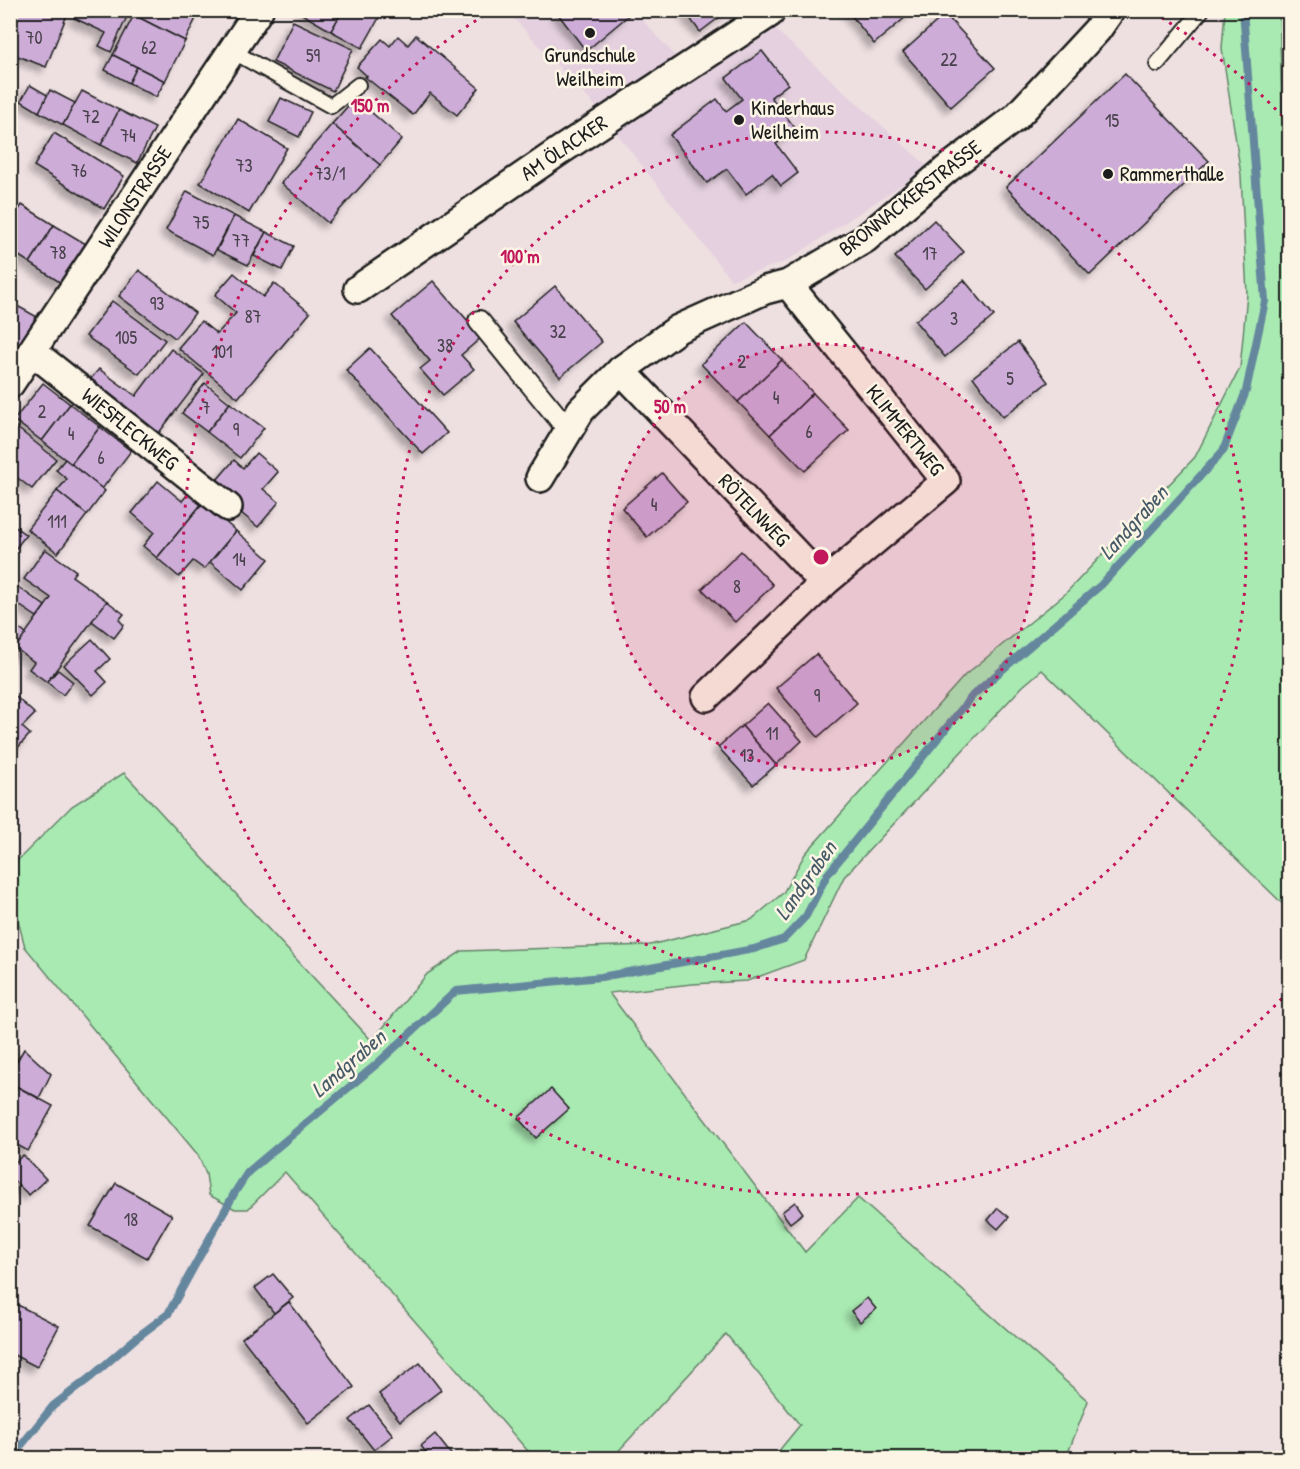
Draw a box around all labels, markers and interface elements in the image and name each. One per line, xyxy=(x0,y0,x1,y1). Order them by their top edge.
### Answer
house number: 70 xyxy=(26,25,42,50)
marker: Grundschule Weilheim xyxy=(583,26,597,40)
house number: 62 xyxy=(141,35,157,60)
place label: Grundschule Weilheim xyxy=(544,40,636,93)
house number: 59 xyxy=(306,43,320,68)
house number: 22 xyxy=(941,47,958,72)
text: 150 m xyxy=(351,93,389,118)
place label: Kinderhaus Weilheim xyxy=(751,93,834,146)
house number: 72 xyxy=(82,104,100,129)
street label: AM ÖLACKER xyxy=(515,108,613,187)
house number: 15 xyxy=(1105,108,1119,133)
marker: Kinderhaus Weilheim xyxy=(732,113,746,127)
house number: 74 xyxy=(120,123,136,148)
street label: BRONNACKERSTRASSE xyxy=(832,133,987,262)
street label: WILONSTRASSE xyxy=(91,140,178,253)
house number: 73 xyxy=(236,153,252,178)
house number: 76 xyxy=(71,158,87,183)
place label: Rammerthalle xyxy=(1120,159,1224,188)
house number: 73/1 xyxy=(314,161,346,186)
marker: Rammerthalle xyxy=(1101,167,1115,181)
house number: 75 xyxy=(193,210,210,235)
house number: 77 xyxy=(232,228,250,253)
house number: 78 xyxy=(50,240,67,265)
house number: 17 xyxy=(922,241,938,266)
text: 100 m xyxy=(500,244,540,269)
house number: 93 xyxy=(150,291,164,316)
house number: 87 xyxy=(245,304,261,329)
house number: 3 xyxy=(950,306,958,331)
house number: 32 xyxy=(550,319,567,344)
house number: 105 xyxy=(115,325,137,350)
house number: 38 xyxy=(437,333,453,358)
house number: 101 xyxy=(211,339,233,364)
house number: 2 xyxy=(738,349,747,374)
house number: 5 xyxy=(1006,366,1014,391)
street label: KLIMMERTWEG xyxy=(860,378,951,481)
street label: WIESFLECKWEG xyxy=(76,381,185,477)
house number: 4 xyxy=(773,385,780,410)
text: 50 m xyxy=(654,394,686,419)
house number: 7 xyxy=(202,395,211,420)
house number: 2 xyxy=(38,399,47,424)
house number: 9 xyxy=(233,417,240,442)
house number: 6 xyxy=(805,419,813,444)
house number: 4 xyxy=(68,421,75,446)
house number: 6 xyxy=(97,445,105,470)
street label: RÖTELNWEG xyxy=(712,467,797,553)
water label: Landgraben xyxy=(1092,477,1176,565)
house number: 4 xyxy=(651,492,658,517)
house number: 111 xyxy=(47,509,67,534)
house number: 14 xyxy=(232,547,246,572)
centre of rings xyxy=(811,547,831,567)
house number: 8 xyxy=(733,574,741,599)
house number: 9 xyxy=(814,683,821,708)
house number: 11 xyxy=(765,721,779,746)
house number: 13 xyxy=(740,743,754,768)
water label: Landgraben xyxy=(767,833,844,925)
water label: Landgraben xyxy=(304,1021,393,1104)
house number: 18 xyxy=(124,1207,138,1232)

